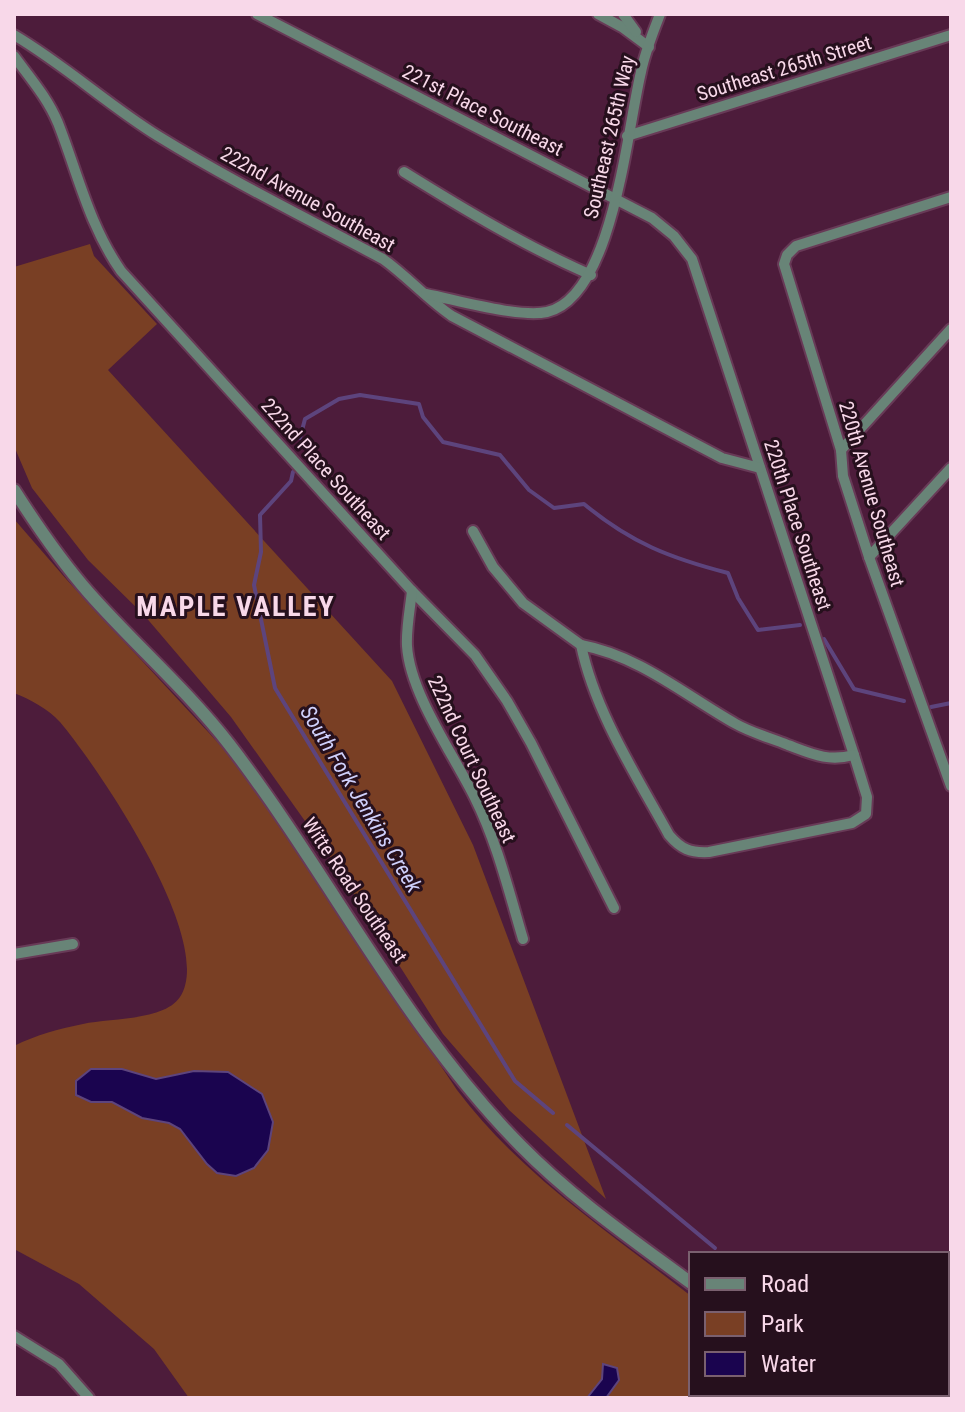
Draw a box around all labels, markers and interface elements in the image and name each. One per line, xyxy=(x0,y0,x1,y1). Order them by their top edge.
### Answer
street label: Southeast 265th Street xyxy=(694,30,874,106)
street label: Southeast 265th Way xyxy=(579,53,639,221)
street label: 221st Place Southeast xyxy=(399,59,568,161)
street label: 222nd Avenue Southeast xyxy=(217,141,399,257)
street label: 222nd Place Southeast xyxy=(256,393,396,545)
street label: 220th Avenue Southeast xyxy=(834,399,910,589)
street label: 220th Place Southeast xyxy=(759,437,837,613)
district label: MAPLE VALLEY xyxy=(136,590,336,623)
street label: 222nd Court Southeast xyxy=(423,672,521,846)
water label: South Fork Jenkins Creek xyxy=(295,701,427,897)
street label: Witte Road Southeast xyxy=(298,813,413,967)
legend xyxy=(689,1252,949,1396)
text: Road xyxy=(761,1270,809,1298)
text: Park xyxy=(761,1310,804,1338)
text: Water xyxy=(761,1350,816,1378)

